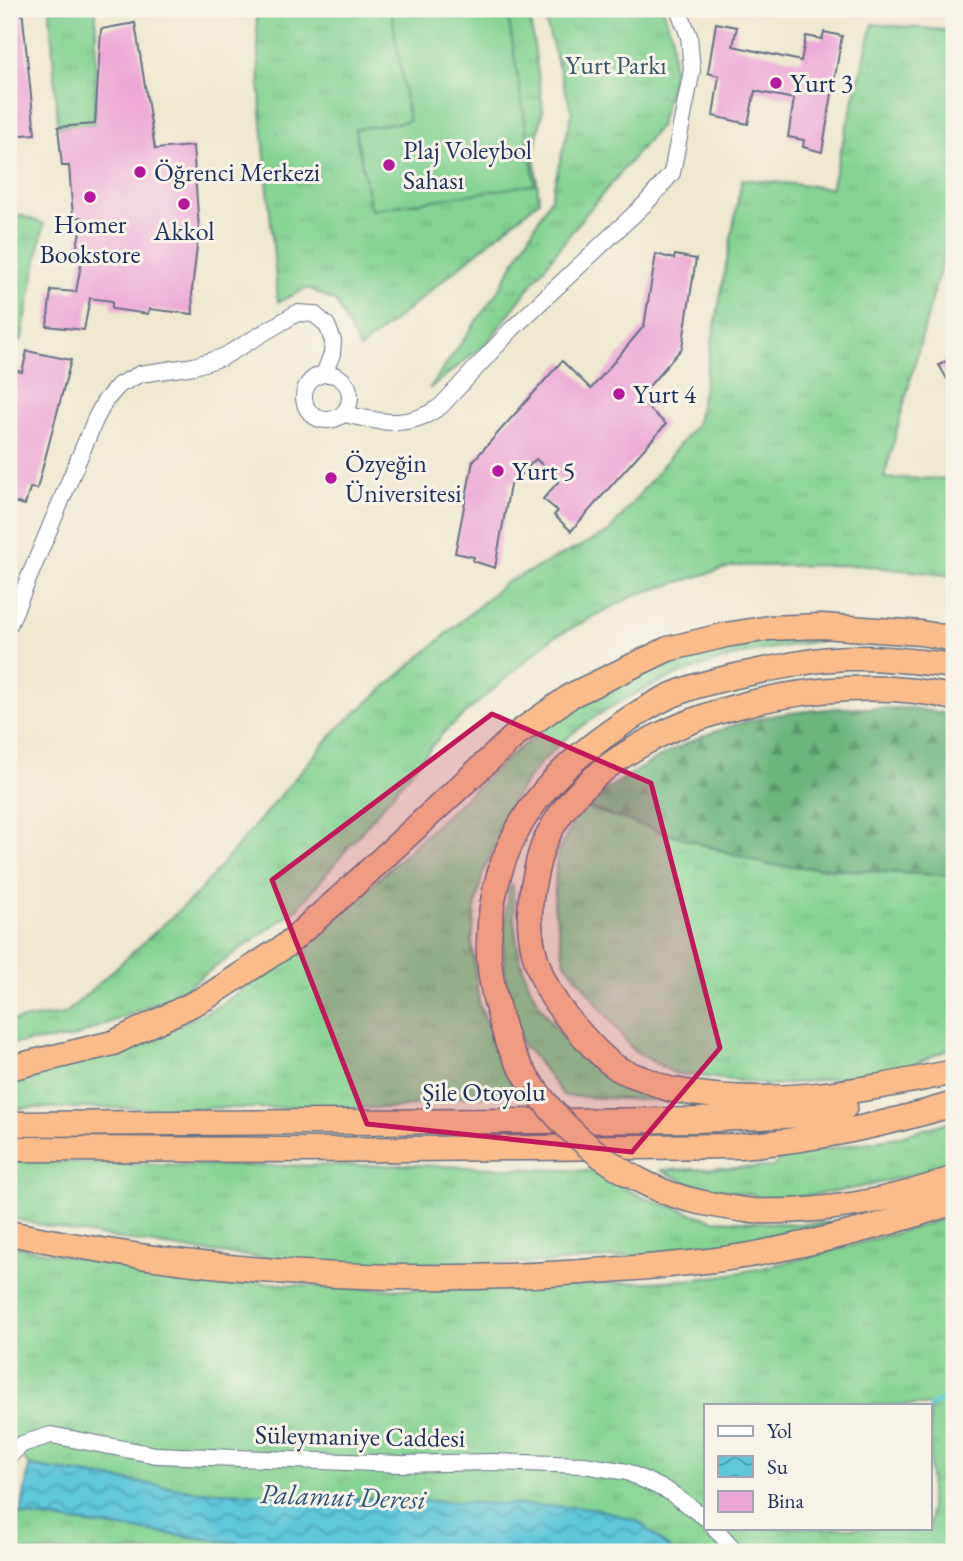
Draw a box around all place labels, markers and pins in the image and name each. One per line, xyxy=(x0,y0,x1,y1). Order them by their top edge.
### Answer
place label: Yurt 3 xyxy=(790,66,853,100)
marker: Yurt 3 xyxy=(768,75,784,91)
place label: Plaj Voleybol Sahası xyxy=(403,133,532,197)
place label: Öğrenci Merkezi xyxy=(154,155,320,189)
marker: Plaj Voleybol Sahası xyxy=(381,157,397,173)
marker: Öğrenci Merkezi xyxy=(132,164,148,180)
marker: Homer Bookstore xyxy=(82,189,98,205)
marker: Akkol xyxy=(176,196,192,212)
place label: Homer Bookstore xyxy=(39,207,141,271)
place label: Akkol xyxy=(152,214,215,248)
place label: Yurt 4 xyxy=(633,377,697,411)
marker: Yurt 4 xyxy=(611,386,627,402)
place label: Özyeğin Üniversitesi xyxy=(345,446,462,510)
place label: Yurt 5 xyxy=(512,454,575,488)
marker: Yurt 5 xyxy=(490,463,506,479)
marker: Özyeğin Üniversitesi xyxy=(323,470,339,486)

